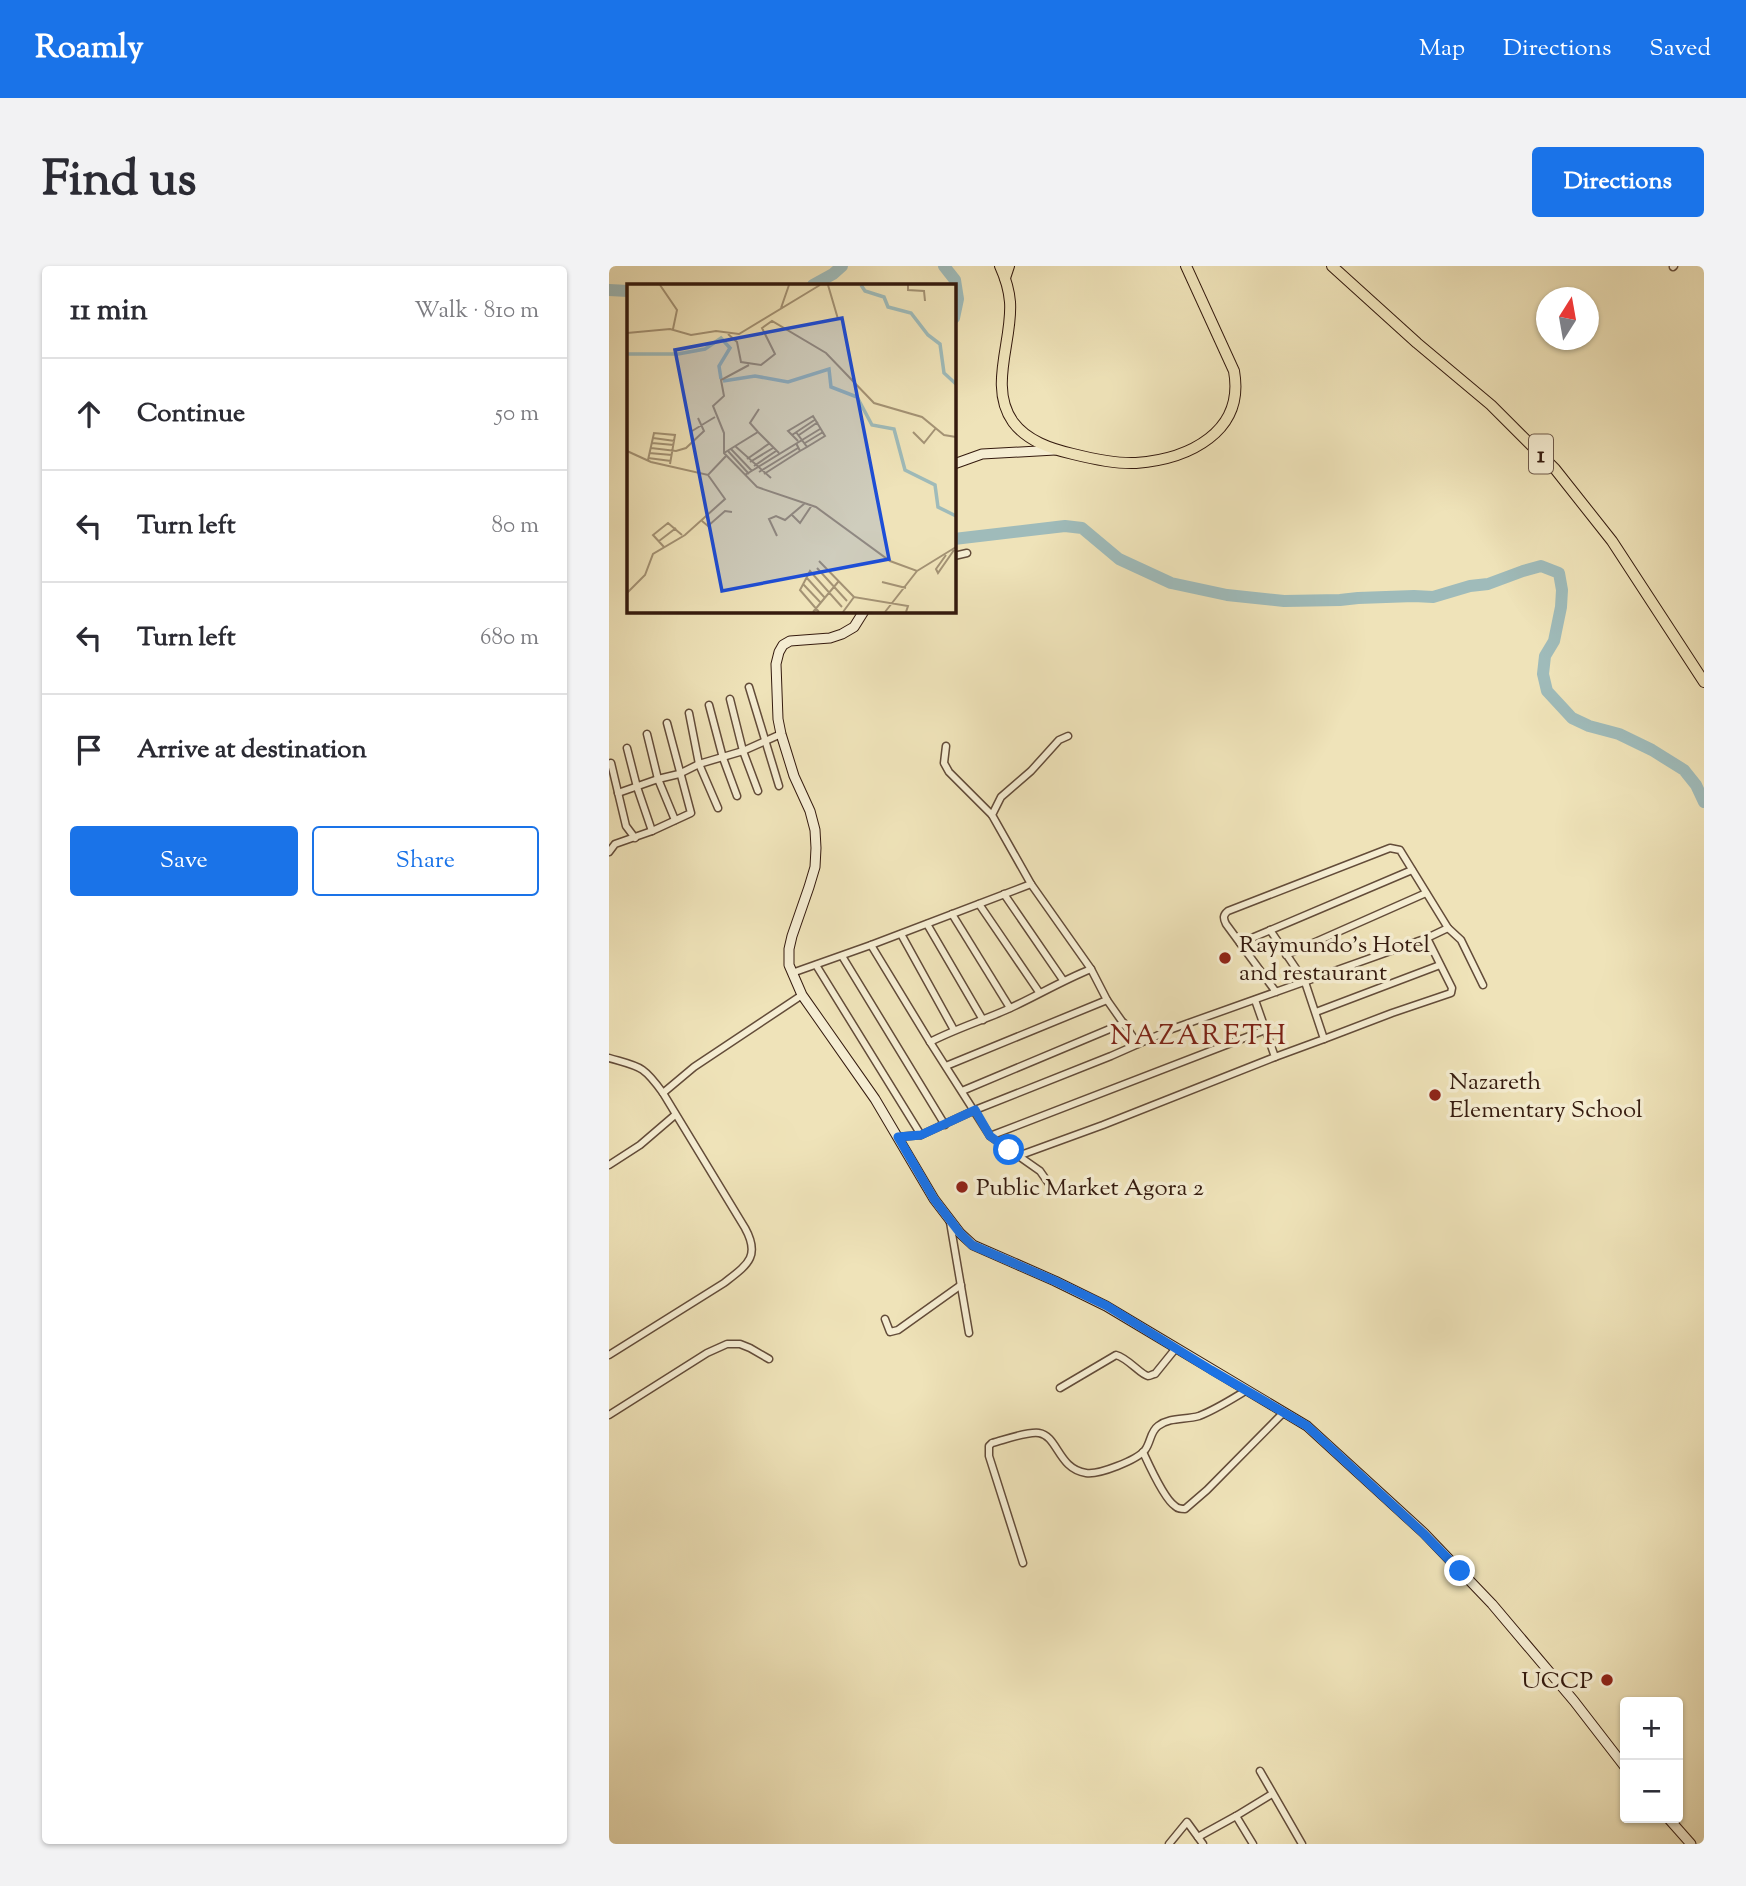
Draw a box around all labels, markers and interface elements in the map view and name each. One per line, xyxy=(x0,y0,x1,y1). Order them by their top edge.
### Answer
text: Roamly xyxy=(35,25,144,73)
text: Map xyxy=(1419,32,1465,66)
text: Directions xyxy=(1503,32,1611,66)
text: Saved xyxy=(1649,32,1711,66)
text: Find us xyxy=(42,147,196,217)
button: Directions xyxy=(1532,147,1704,217)
inset map xyxy=(627,284,955,612)
north arrow xyxy=(1536,287,1599,350)
text: 11 min xyxy=(70,290,148,333)
text: Walk · 810 m xyxy=(414,295,539,328)
icon: ahead xyxy=(70,395,108,433)
text: Continue xyxy=(137,396,245,433)
text: 50 m xyxy=(495,398,539,431)
road number: 1 xyxy=(1529,434,1553,474)
icon: left xyxy=(70,507,108,545)
text: Turn left xyxy=(137,508,236,545)
text: 80 m xyxy=(491,510,539,543)
icon: left xyxy=(70,619,108,657)
text: Turn left xyxy=(137,620,236,657)
text: 680 m xyxy=(480,622,539,655)
icon: arrive xyxy=(70,731,108,769)
text: Arrive at destination xyxy=(137,732,367,769)
button: Save xyxy=(70,826,298,896)
button: Share xyxy=(312,826,539,896)
place label: Raymundo's Hotel and restaurant xyxy=(1239,929,1430,991)
marker: Raymundo's Hotel and restaurant xyxy=(1217,950,1233,966)
district label: NAZARETH xyxy=(1110,1017,1288,1057)
place label: Nazareth Elementary School xyxy=(1449,1066,1643,1128)
marker: Nazareth Elementary School xyxy=(1427,1087,1443,1103)
route start xyxy=(993,1134,1024,1165)
place label: Public Market Agora 2 xyxy=(976,1172,1204,1206)
marker: Public Market Agora 2 xyxy=(954,1179,970,1195)
route end xyxy=(1444,1555,1475,1586)
place label: UCCP xyxy=(1521,1665,1593,1699)
marker: UCCP xyxy=(1599,1672,1615,1688)
map controls xyxy=(1620,1697,1683,1823)
button: + xyxy=(1620,1697,1683,1760)
button: − xyxy=(1620,1760,1683,1823)

